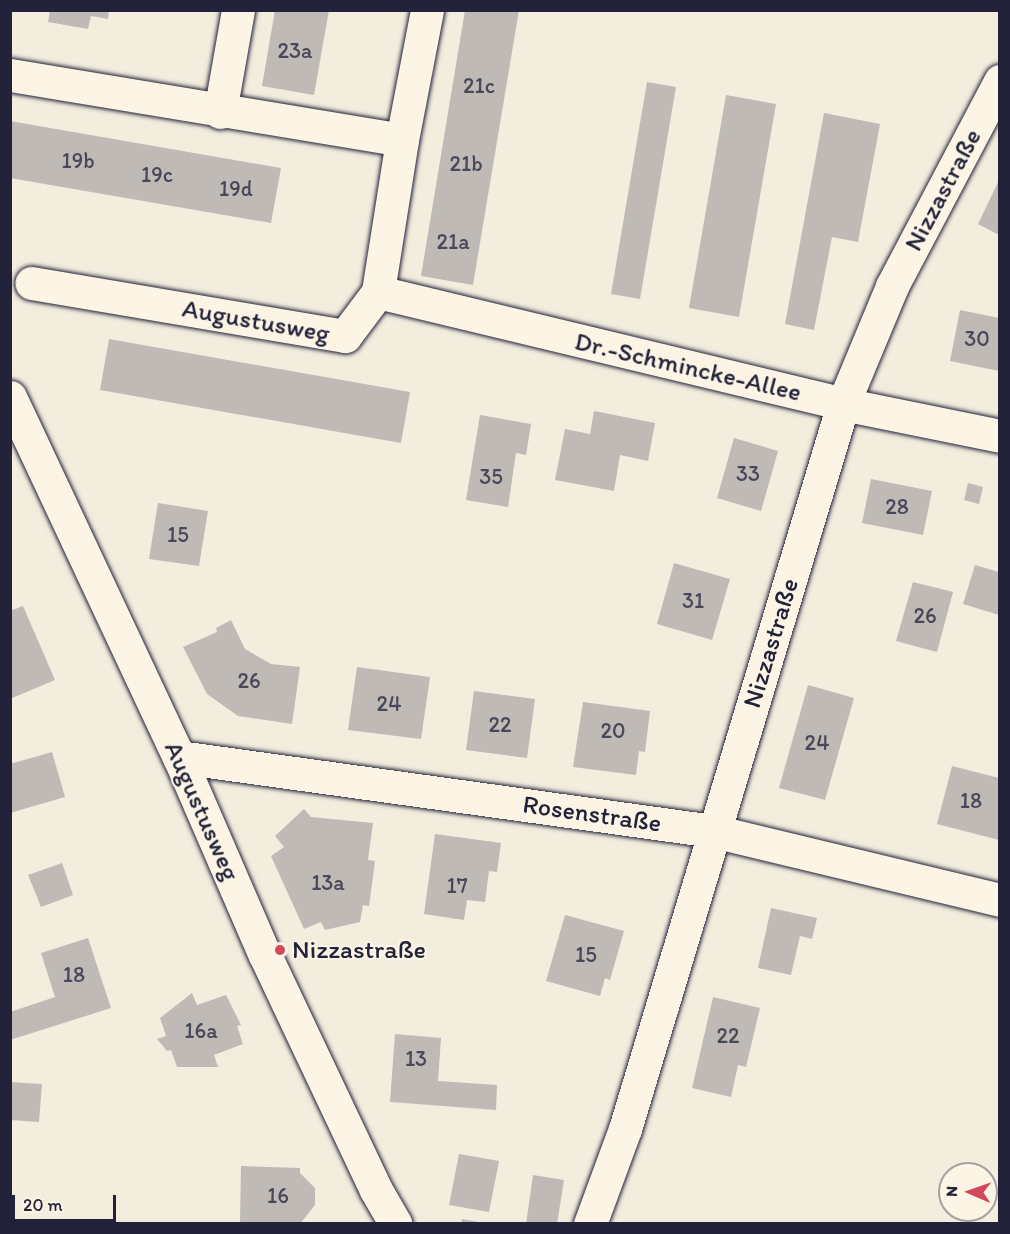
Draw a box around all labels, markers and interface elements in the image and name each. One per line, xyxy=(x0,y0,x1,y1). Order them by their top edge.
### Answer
house number: 23a xyxy=(277,38,313,64)
house number: 21c xyxy=(463,73,495,99)
street label: Nizzastraße xyxy=(898,124,988,256)
house number: 19b xyxy=(61,148,95,174)
house number: 21b xyxy=(449,151,483,177)
house number: 19c xyxy=(141,162,173,188)
house number: 19d xyxy=(219,176,253,202)
house number: 21a xyxy=(436,229,470,255)
street label: Augustusweg xyxy=(180,293,332,349)
street label: Dr.-Schmincke-Allee xyxy=(572,326,804,408)
house number: 30 xyxy=(964,326,990,352)
house number: 33 xyxy=(736,461,760,487)
house number: 35 xyxy=(479,464,503,490)
house number: 28 xyxy=(885,494,909,520)
house number: 15 xyxy=(167,522,189,548)
street label: Nizzastraße xyxy=(736,574,806,712)
house number: 31 xyxy=(682,588,704,614)
house number: 26 xyxy=(913,603,937,629)
house number: 26 xyxy=(237,668,261,694)
house number: 24 xyxy=(377,691,401,717)
house number: 22 xyxy=(488,712,512,738)
house number: 20 xyxy=(600,718,626,744)
house number: 24 xyxy=(805,730,829,756)
street label: Augustusweg xyxy=(157,737,247,885)
house number: 18 xyxy=(960,788,982,814)
street label: Rosenstraße xyxy=(521,789,663,839)
house number: 13a xyxy=(311,870,345,896)
house number: 17 xyxy=(446,873,468,899)
place label: Nizzastraße xyxy=(292,934,426,966)
house number: 15 xyxy=(575,942,597,968)
marker: Nizzastraße xyxy=(273,943,287,957)
house number: 18 xyxy=(63,962,85,988)
house number: 16a xyxy=(184,1018,218,1044)
house number: 22 xyxy=(716,1023,740,1049)
house number: 13 xyxy=(405,1046,427,1072)
north arrow xyxy=(938,1162,998,1222)
scale bar xyxy=(15,1183,118,1221)
house number: 16 xyxy=(267,1183,289,1209)
text: N xyxy=(942,1186,961,1197)
text: 20 m xyxy=(23,1194,63,1216)

